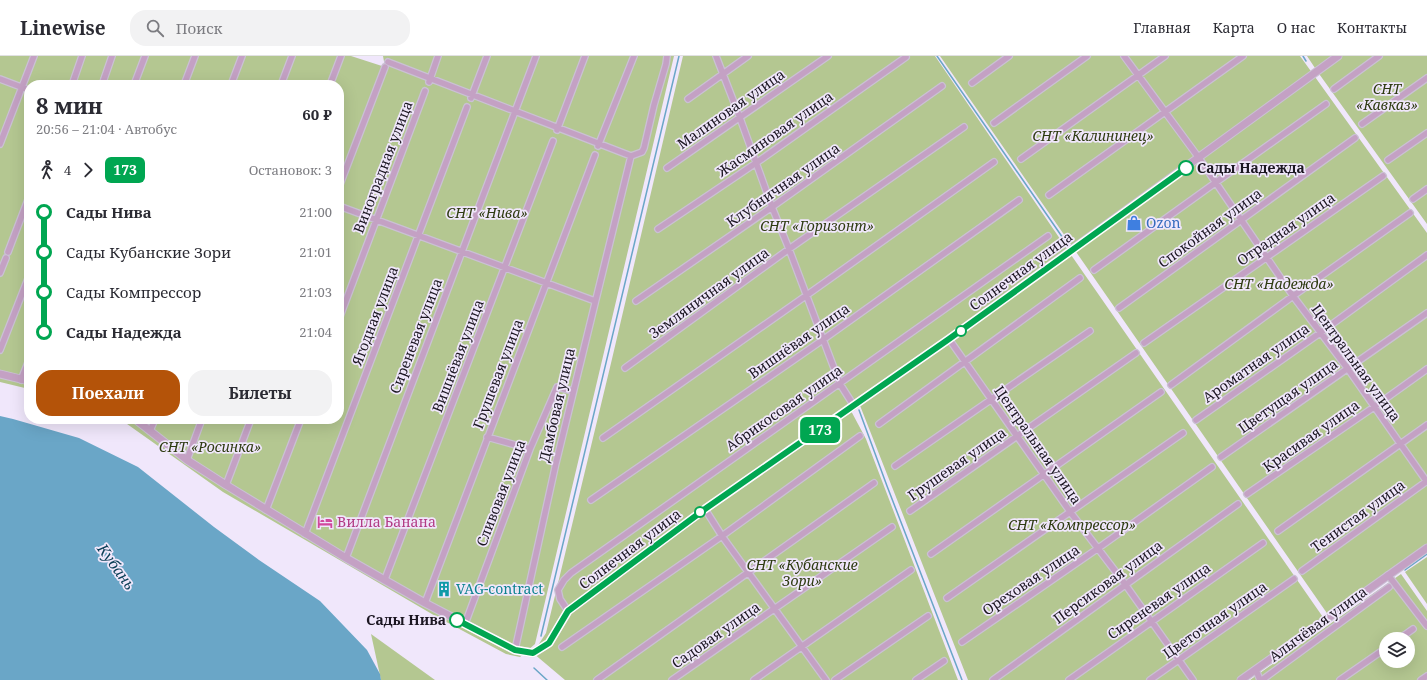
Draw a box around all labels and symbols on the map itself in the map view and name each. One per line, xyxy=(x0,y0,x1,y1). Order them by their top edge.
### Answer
street label: Малиновая улица xyxy=(673,64,788,153)
park label: СНТ «Кавказ» xyxy=(1356,79,1418,114)
street label: Жасминовая улица xyxy=(712,86,837,181)
street label: Виноградная улица xyxy=(348,98,417,236)
park label: СНТ «Калининец» xyxy=(1032,126,1154,145)
street label: Клубничная улица xyxy=(722,138,843,231)
place label: Сады Надежда xyxy=(1197,158,1305,177)
marker: Сады Надежда xyxy=(1178,160,1194,176)
street label: Спокойная улица xyxy=(1154,183,1265,272)
street label: Отрадная улица xyxy=(1233,188,1338,270)
park label: СНТ «Нива» xyxy=(446,203,528,222)
place label: Ozon xyxy=(1146,213,1181,232)
shop icon: Ozon xyxy=(1125,214,1143,232)
park label: СНТ «Горизонт» xyxy=(760,216,874,235)
street label: Солнечная улица xyxy=(965,227,1076,314)
street label: Земляничная улица xyxy=(645,243,772,343)
street label: Ягодная улица xyxy=(347,263,402,369)
park label: СНТ «Надежда» xyxy=(1224,274,1334,293)
street label: Сиреневая улица xyxy=(385,276,446,396)
street label: Вишнёвая улица xyxy=(427,297,488,415)
street label: Вишнёвая улица xyxy=(744,299,853,383)
street label: Центральная улица xyxy=(1307,300,1405,425)
street label: Грушевая улица xyxy=(468,316,527,431)
street label: Ароматная улица xyxy=(1199,319,1313,407)
unlabelled marker xyxy=(955,325,967,337)
street label: Дамбовая улица xyxy=(534,346,579,464)
street label: Цветущая улица xyxy=(1234,354,1341,437)
street label: Абрикосовая улица xyxy=(722,360,846,455)
street label: Центральная улица xyxy=(990,382,1086,508)
street label: Красивая улица xyxy=(1259,395,1363,476)
line badge: 173 xyxy=(797,417,843,443)
street label: Грушевая улица xyxy=(904,423,1010,505)
park label: СНТ «Росинка» xyxy=(159,437,261,456)
street label: Сливовая улица xyxy=(471,437,530,549)
street label: Тенистая улица xyxy=(1307,475,1409,556)
street label: Солнечная улица xyxy=(575,504,685,593)
unlabelled marker xyxy=(694,506,706,518)
place label: Вилла Банана xyxy=(337,512,436,531)
hotel icon: Вилла Банана xyxy=(316,513,334,531)
park label: СНТ «Компрессор» xyxy=(1008,515,1136,534)
street label: Персиковая улица xyxy=(1049,535,1166,628)
water label: Кубань xyxy=(93,538,140,594)
street label: Ореховая улица xyxy=(978,540,1083,619)
park label: СНТ «Кубанские Зори» xyxy=(746,555,858,590)
street label: Сиреневая улица xyxy=(1103,558,1214,643)
street label: Цветочная улица xyxy=(1159,577,1270,663)
place label: VAG-contract xyxy=(456,579,543,598)
building icon: VAG-contract xyxy=(435,580,453,598)
street label: Алычёвая улица xyxy=(1265,582,1371,666)
street label: Садовая улица xyxy=(668,597,764,672)
place label: Сады Нива xyxy=(366,610,446,629)
marker: Сады Нива xyxy=(449,612,465,628)

